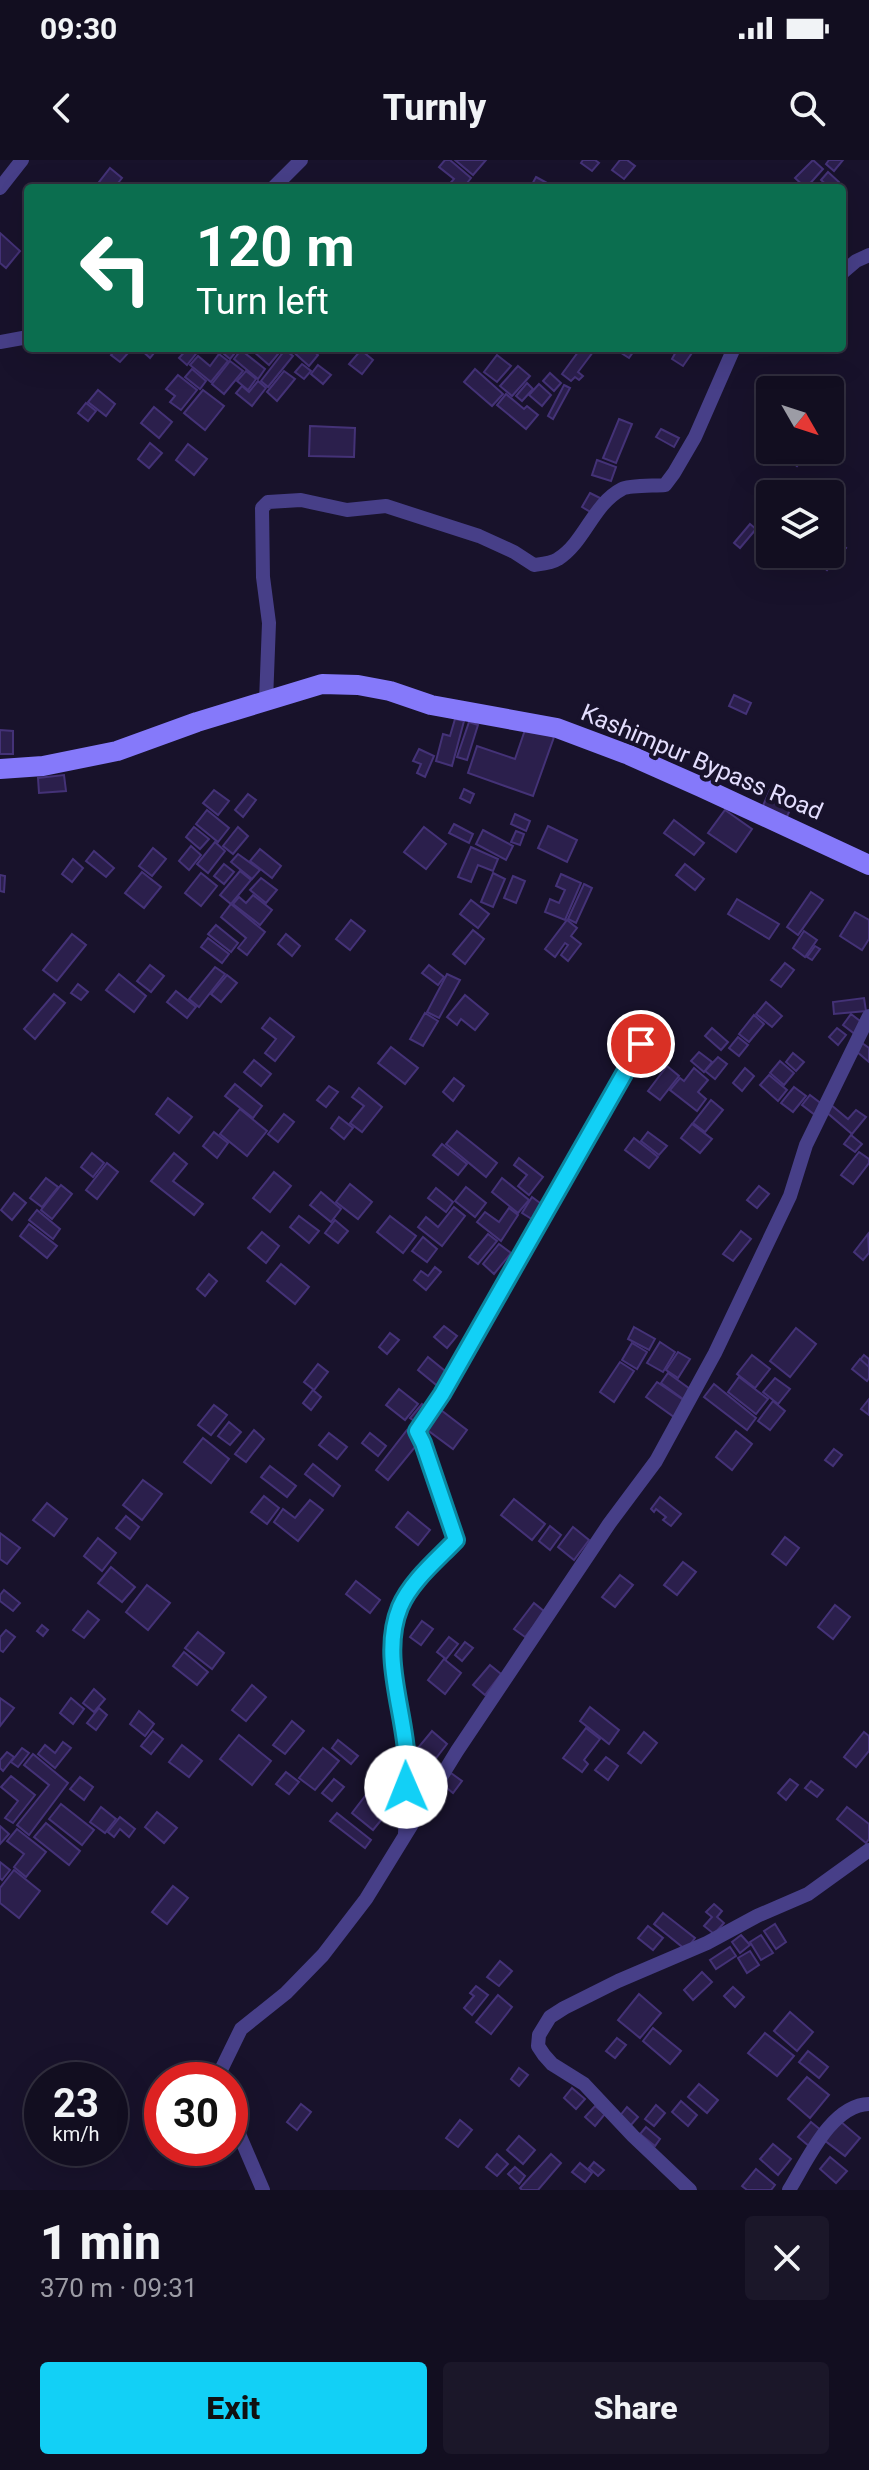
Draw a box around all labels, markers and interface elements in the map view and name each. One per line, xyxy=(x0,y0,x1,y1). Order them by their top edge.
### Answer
text: 09:30 xyxy=(40,11,117,46)
icon: back xyxy=(40,86,84,130)
icon: search xyxy=(785,86,829,130)
text: Turnly xyxy=(383,87,486,129)
text: 120 m xyxy=(196,214,355,280)
icon: left xyxy=(64,216,168,320)
text: Turn left xyxy=(196,281,329,323)
north arrow xyxy=(756,376,844,464)
map controls xyxy=(756,376,844,568)
button: layers xyxy=(756,480,844,568)
street label: Kashimpur Bypass Road xyxy=(577,698,827,826)
pin xyxy=(607,1010,675,1078)
icon: arrive xyxy=(619,1022,663,1066)
position arrow xyxy=(364,1745,448,1829)
speed limit sign: 30 xyxy=(144,2062,248,2166)
text: 23 xyxy=(53,2080,99,2127)
text: km/h xyxy=(53,2122,99,2146)
text: 1 min xyxy=(40,2214,161,2271)
button: close xyxy=(745,2216,829,2300)
text: 370 m · 09:31 xyxy=(40,2273,198,2303)
button: Exit xyxy=(40,2362,427,2454)
button: Share xyxy=(443,2362,829,2454)

